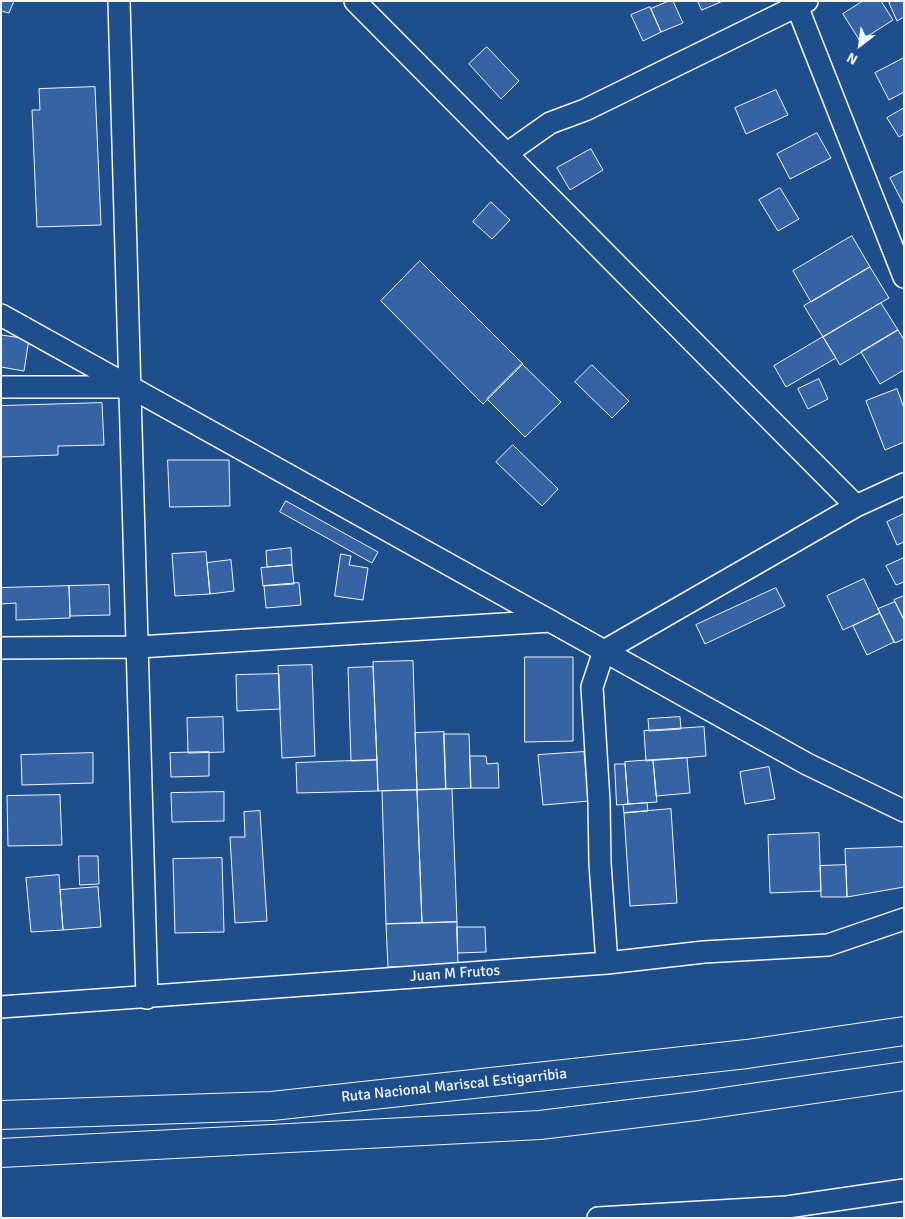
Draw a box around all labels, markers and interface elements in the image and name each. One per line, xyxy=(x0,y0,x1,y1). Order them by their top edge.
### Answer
north arrow xyxy=(835,20,885,70)
text: N xyxy=(844,49,861,68)
street label: Juan M Frutos xyxy=(409,962,501,986)
street label: Ruta Nacional Mariscal Estigarribia xyxy=(340,1065,568,1107)

